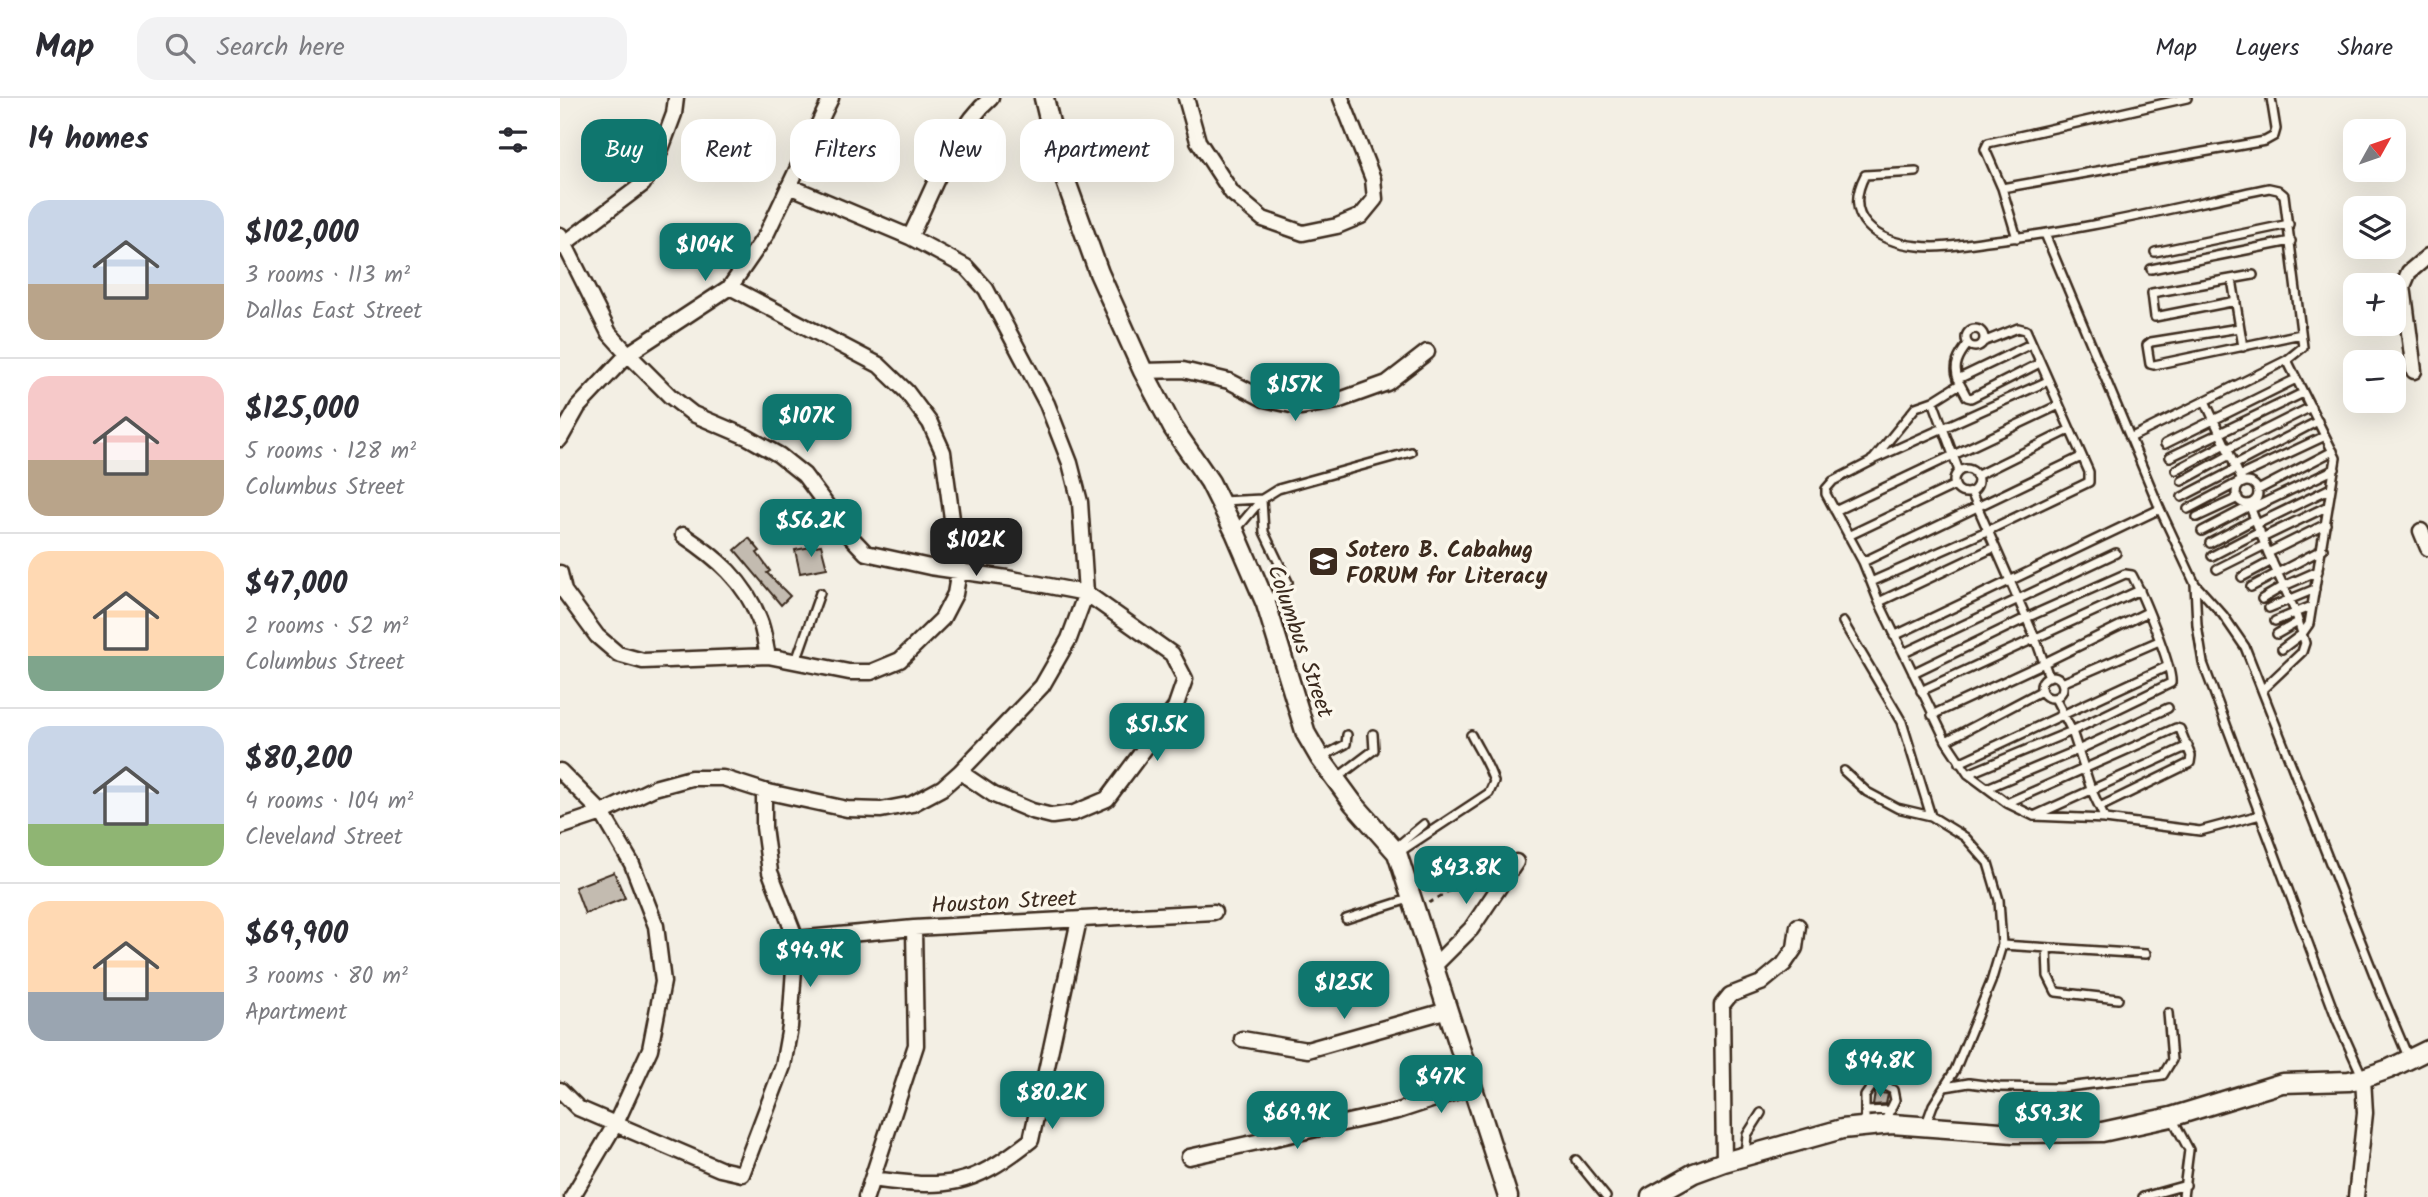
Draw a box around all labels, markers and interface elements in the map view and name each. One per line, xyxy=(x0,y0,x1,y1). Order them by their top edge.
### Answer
search box xyxy=(137,17,627,80)
text: Map xyxy=(35,22,95,75)
text: Search here xyxy=(217,27,345,69)
icon: search xyxy=(161,29,199,67)
text: Map xyxy=(2155,29,2197,68)
text: Layers xyxy=(2235,29,2299,68)
text: Share xyxy=(2337,29,2393,68)
text: 14 homes xyxy=(28,116,149,164)
chip: Buy xyxy=(581,119,667,182)
chip: Rent xyxy=(681,119,776,182)
chip: Filters xyxy=(790,119,900,182)
chip: New xyxy=(914,119,1006,182)
chip: Apartment xyxy=(1020,119,1174,182)
north arrow xyxy=(2343,119,2406,182)
map controls xyxy=(2343,119,2406,413)
icon: filters xyxy=(494,121,532,159)
button: layers xyxy=(2343,196,2406,259)
text: $102,000 xyxy=(245,210,359,258)
pin: $104K xyxy=(656,223,754,283)
icon: home xyxy=(84,228,168,312)
text: $104K xyxy=(676,228,734,264)
text: 3 rooms · 113 m² xyxy=(245,258,410,294)
button: + xyxy=(2343,273,2406,336)
text: Dallas East Street xyxy=(245,294,422,330)
button: − xyxy=(2343,350,2406,413)
pin: $157K xyxy=(1246,364,1344,423)
text: $157K xyxy=(1267,368,1323,404)
text: $125,000 xyxy=(245,386,359,434)
pin: $107K xyxy=(758,394,856,454)
text: $107K xyxy=(778,399,836,435)
icon: home xyxy=(84,404,168,488)
text: 5 rooms · 128 m² xyxy=(245,434,416,470)
text: Columbus Street xyxy=(245,470,405,506)
pin: $56.2K xyxy=(754,500,868,559)
text: $56.2K xyxy=(776,504,846,540)
pin: $102K xyxy=(927,518,1025,578)
text: $102K xyxy=(946,523,1006,559)
place label: Sotero B. Cabahug FORUM for Literacy xyxy=(1346,533,1548,595)
school or university icon: Sotero B. Cabahug FORUM for Literacy xyxy=(1306,545,1340,579)
street label: Columbus Street xyxy=(1256,560,1342,724)
text: $47,000 xyxy=(245,561,347,609)
icon: home xyxy=(84,579,168,663)
text: 2 rooms · 52 m² xyxy=(245,609,408,645)
text: Columbus Street xyxy=(245,645,405,681)
pin: $51.5K xyxy=(1100,704,1214,763)
text: $51.5K xyxy=(1125,708,1189,744)
text: $80,200 xyxy=(245,736,352,784)
icon: home xyxy=(84,754,168,838)
text: 4 rooms · 104 m² xyxy=(245,784,413,820)
text: Cleveland Street xyxy=(245,820,403,856)
pin: $43.8K xyxy=(1409,846,1523,906)
text: $43.8K xyxy=(1430,851,1502,887)
street label: Houston Street xyxy=(930,881,1079,925)
text: $69,900 xyxy=(245,911,348,959)
icon: home xyxy=(84,929,168,1013)
pin: $94.9K xyxy=(753,930,867,989)
text: $94.9K xyxy=(776,934,844,970)
text: 3 rooms · 80 m² xyxy=(245,959,408,995)
pin: $125K xyxy=(1295,962,1393,1021)
text: $125K xyxy=(1314,966,1374,1002)
text: Apartment xyxy=(245,995,347,1031)
pin: $94.8K xyxy=(1823,1040,1937,1099)
text: $94.8K xyxy=(1845,1044,1915,1080)
pin: $47K xyxy=(1400,1056,1482,1115)
text: $47K xyxy=(1416,1060,1466,1096)
pin: $80.2K xyxy=(995,1072,1109,1131)
text: $80.2K xyxy=(1016,1076,1088,1112)
pin: $69.9K xyxy=(1240,1091,1354,1151)
pin: $59.3K xyxy=(1992,1093,2106,1152)
text: $69.9K xyxy=(1263,1096,1331,1132)
text: $59.3K xyxy=(2015,1097,2083,1133)

